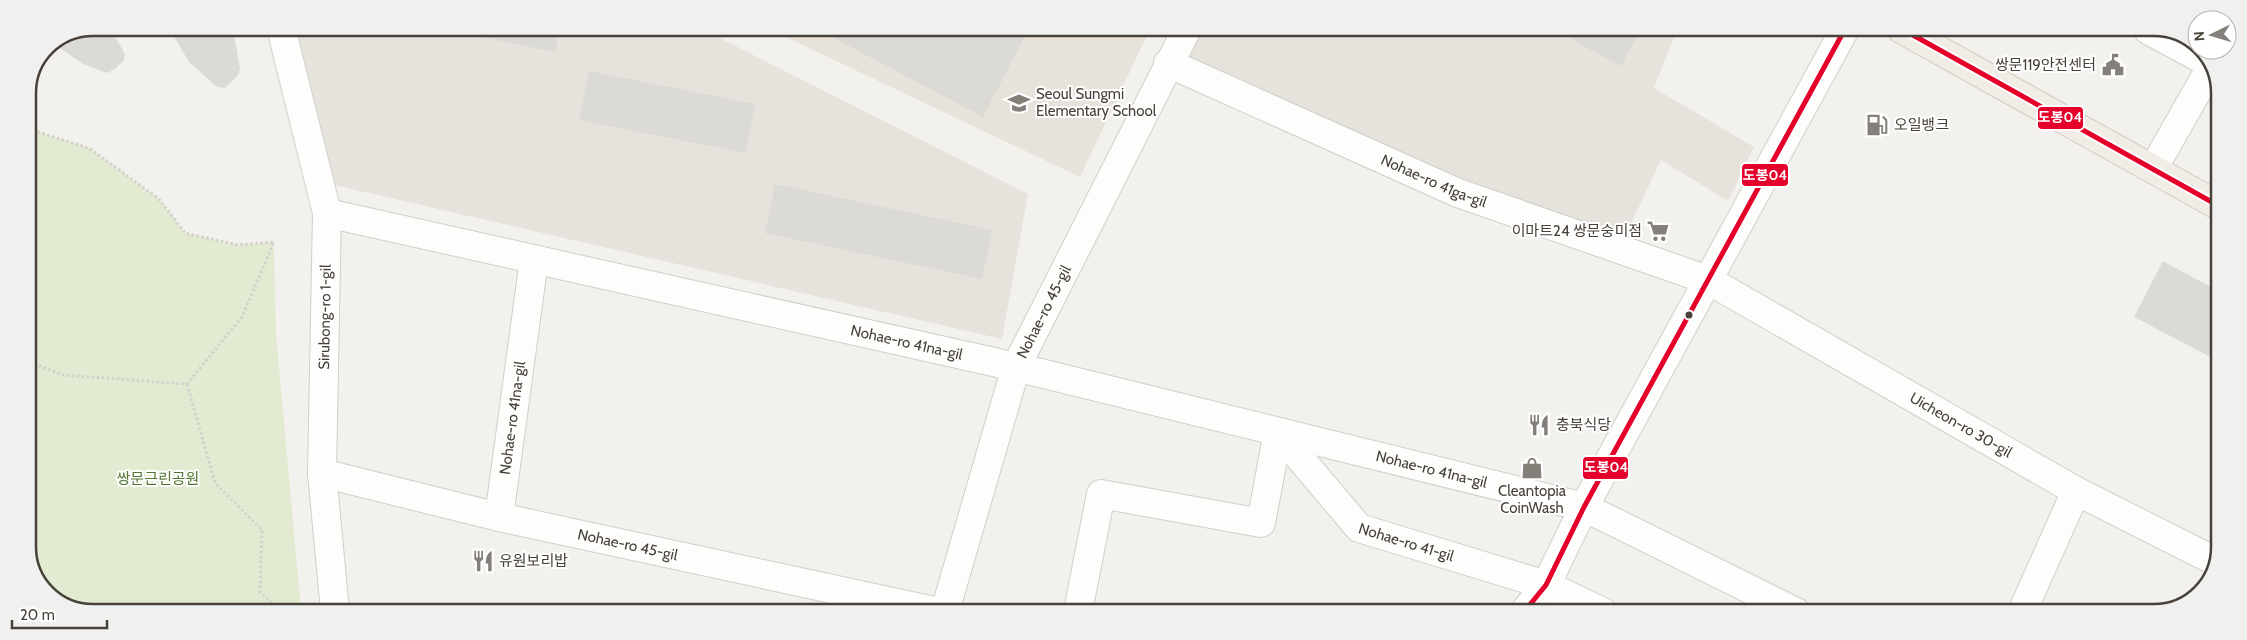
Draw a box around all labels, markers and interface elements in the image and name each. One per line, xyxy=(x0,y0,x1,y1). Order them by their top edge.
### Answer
north arrow xyxy=(2187,10,2237,60)
text: N xyxy=(2190,30,2208,42)
public building icon: 쌍문119안전센터 xyxy=(2100,52,2126,78)
place label: 쌍문119안전센터 xyxy=(1995,56,2096,74)
place label: Seoul Sungmi Elementary School xyxy=(1036,85,1157,120)
school or university icon: Seoul Sungmi Elementary School xyxy=(1006,90,1032,116)
line badge: 도봉04 xyxy=(2037,106,2084,130)
text: 도봉04 xyxy=(2038,108,2082,126)
fuel station icon: 오일뱅크 xyxy=(1864,112,1890,138)
place label: 오일뱅크 xyxy=(1894,116,1949,134)
street label: Nohae-ro 41ga-gil xyxy=(1378,151,1490,211)
line badge: 도봉04 xyxy=(1741,163,1789,187)
text: 도봉04 xyxy=(1743,166,1787,184)
supermarket icon: 이마트24 쌍문숭미점 xyxy=(1645,218,1671,244)
place label: 이마트24 쌍문숭미점 xyxy=(1512,222,1642,240)
street label: Nohae-ro 45-gil xyxy=(1013,262,1075,361)
street label: Sirubong-ro 1-gil xyxy=(315,264,335,370)
unlabelled marker xyxy=(1684,310,1694,320)
street label: Nohae-ro 41na-gil xyxy=(849,321,965,364)
street label: Nohae-ro 41na-gil xyxy=(496,360,529,476)
street label: Uicheon-ro 30-gil xyxy=(1906,389,2016,462)
restaurant icon: 충북식당 xyxy=(1526,412,1552,438)
place label: 충북식당 xyxy=(1556,416,1611,434)
street label: Nohae-ro 41na-gil xyxy=(1374,447,1490,492)
shop icon: Cleantopia CoinWash xyxy=(1519,455,1545,481)
line badge: 도봉04 xyxy=(1582,456,1629,480)
text: 도봉04 xyxy=(1584,458,1628,476)
park label: 쌍문근린공원 xyxy=(117,470,199,488)
place label: Cleantopia CoinWash xyxy=(1498,482,1567,517)
street label: Nohae-ro 41-gil xyxy=(1356,519,1456,566)
street label: Nohae-ro 45-gil xyxy=(576,525,680,564)
restaurant icon: 유원보리밥 xyxy=(470,548,496,574)
place label: 유원보리밥 xyxy=(499,552,568,570)
scale bar xyxy=(12,598,108,630)
text: 20 m xyxy=(20,606,55,624)

